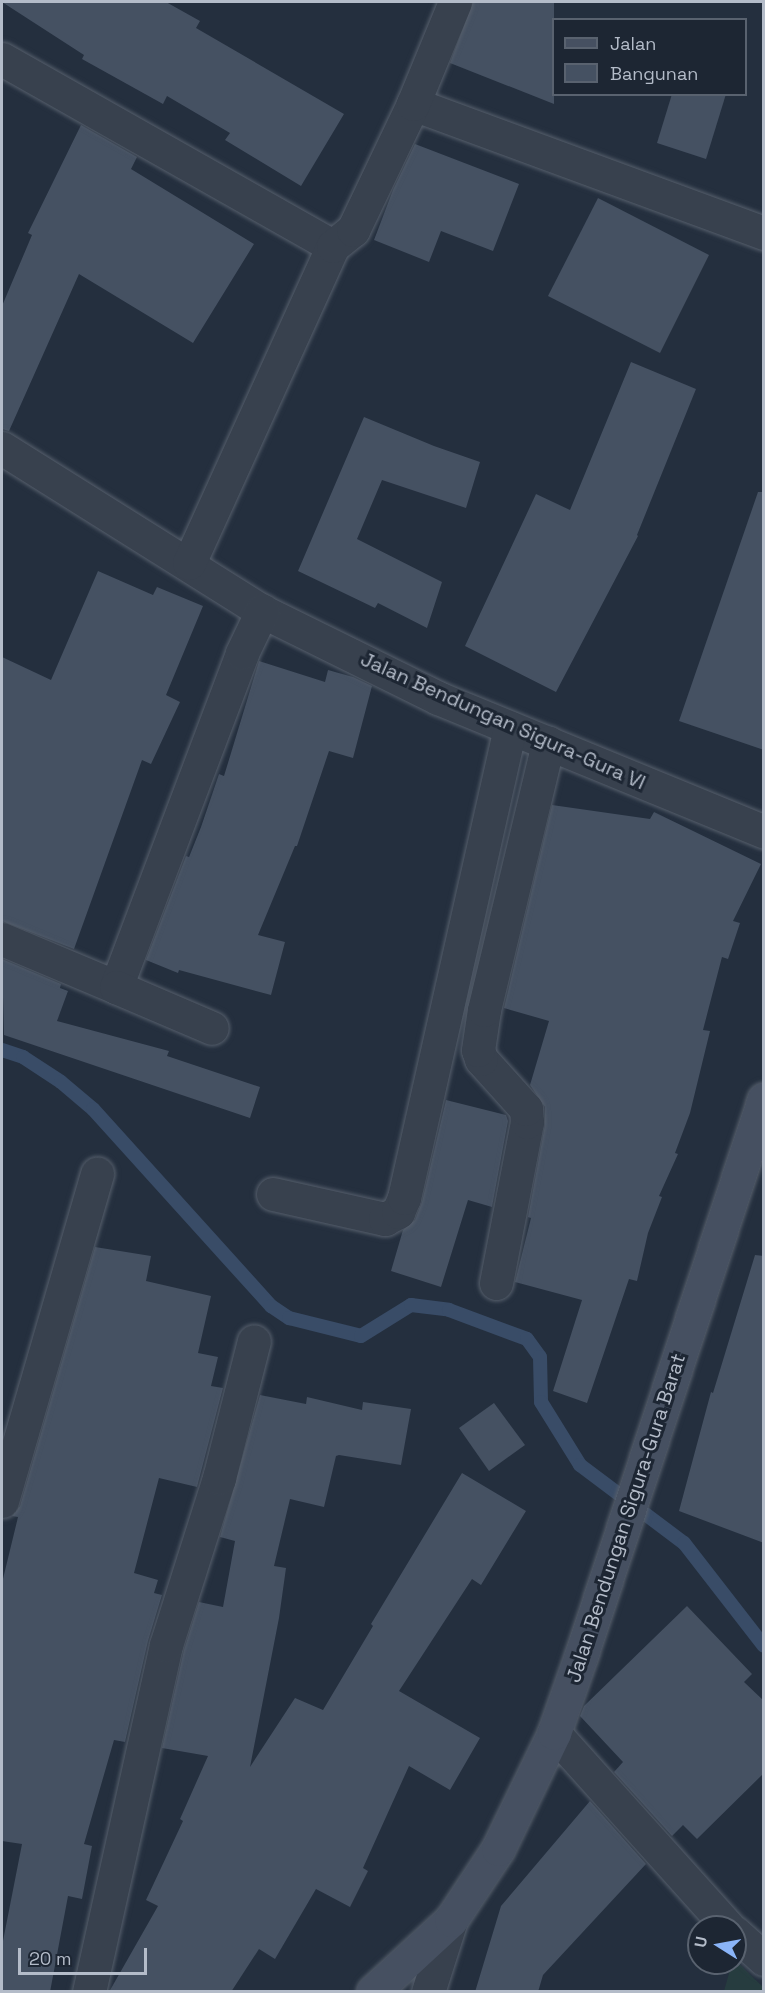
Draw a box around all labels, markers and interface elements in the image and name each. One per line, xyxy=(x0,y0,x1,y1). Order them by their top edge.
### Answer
legend xyxy=(552,18,747,96)
text: Jalan xyxy=(610,32,656,55)
text: Bangunan xyxy=(610,62,698,85)
street label: Jalan Bendungan Sigura-Gura VI xyxy=(357,647,649,795)
street label: Jalan Bendungan Sigura-Gura Barat xyxy=(561,1351,691,1685)
north arrow xyxy=(687,1915,747,1975)
text: U xyxy=(689,1935,712,1949)
scale bar xyxy=(21,1936,150,1974)
text: 20 m xyxy=(29,1947,72,1970)

